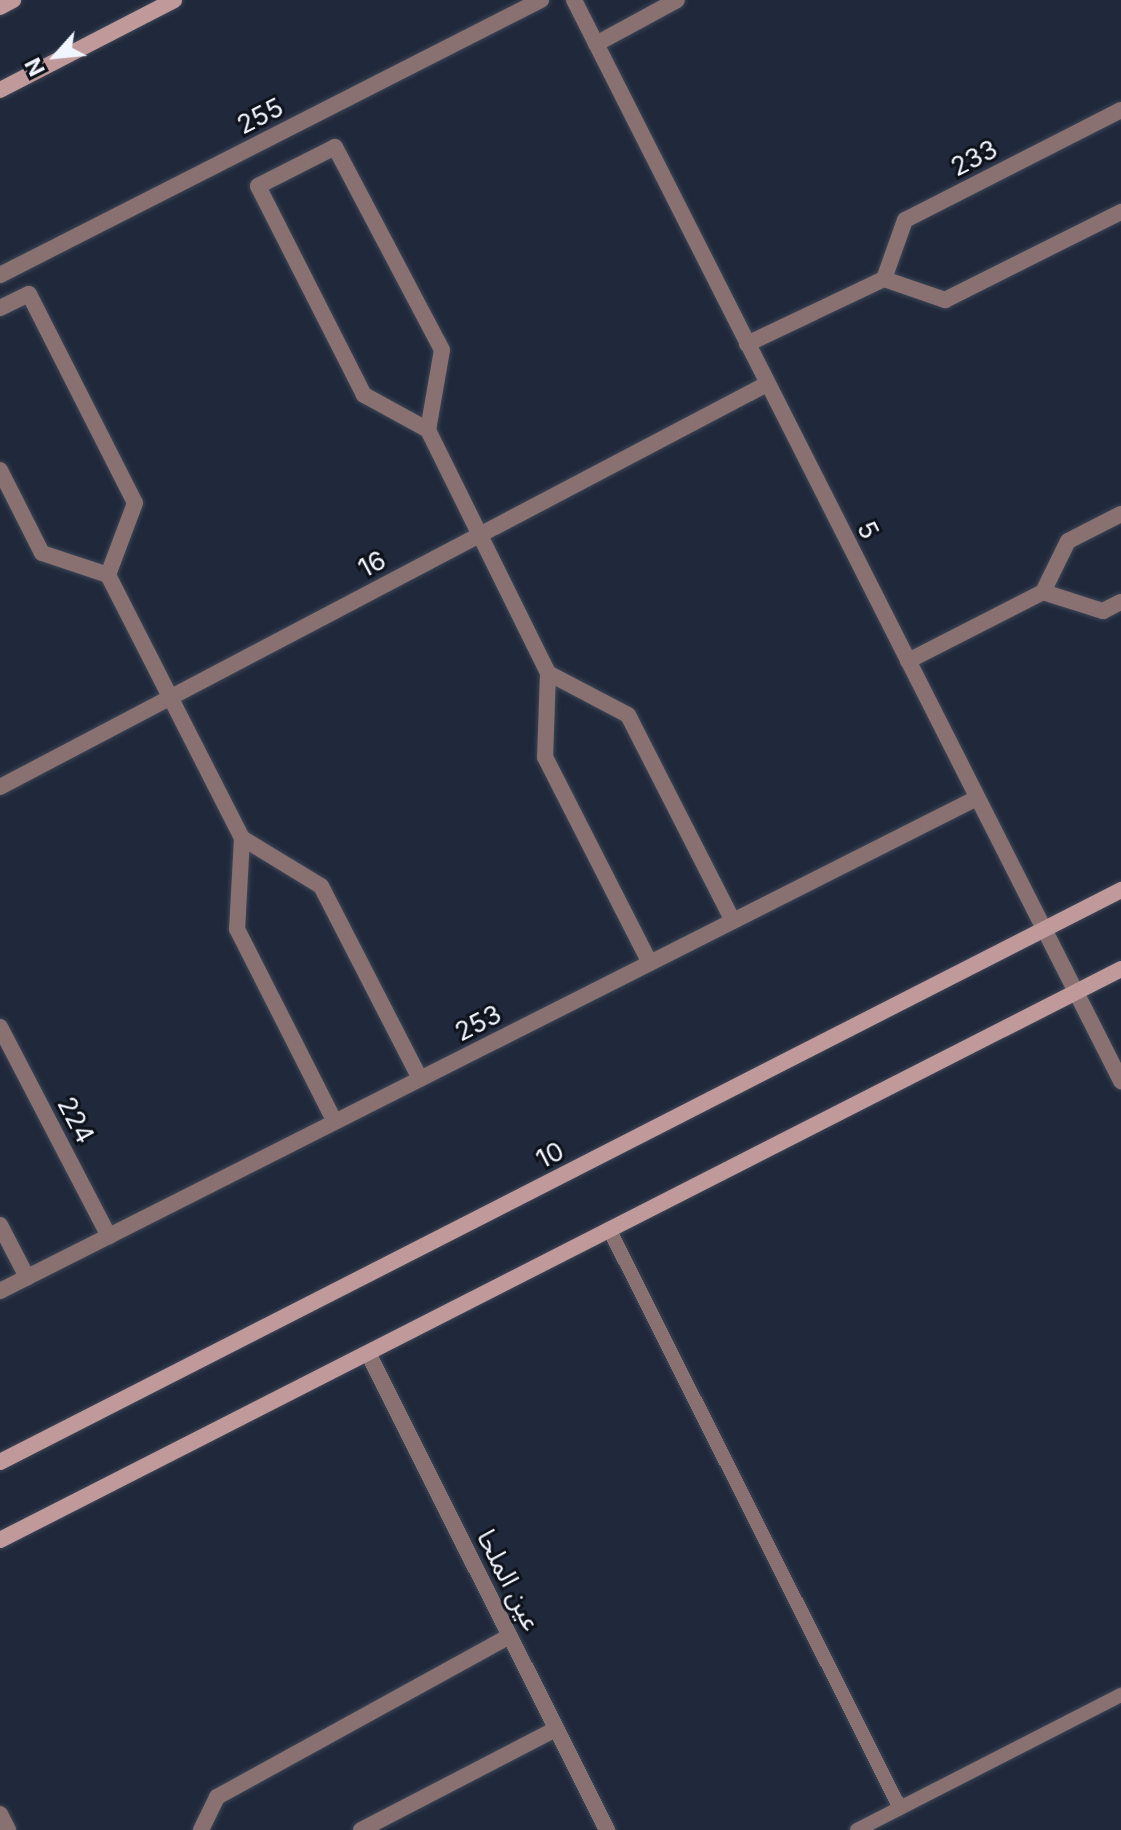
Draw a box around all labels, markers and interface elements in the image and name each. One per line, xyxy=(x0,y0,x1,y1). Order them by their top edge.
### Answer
north arrow xyxy=(16,16,96,96)
text: N xyxy=(19,54,50,80)
street label: 255 xyxy=(232,91,288,141)
street label: 233 xyxy=(946,133,1002,183)
street label: 5 xyxy=(851,516,885,544)
street label: 16 xyxy=(353,544,391,584)
street label: 253 xyxy=(450,998,506,1048)
street label: 224 xyxy=(51,1091,101,1149)
street label: 10 xyxy=(531,1135,569,1175)
street label: عين الملحا xyxy=(470,1524,548,1636)

